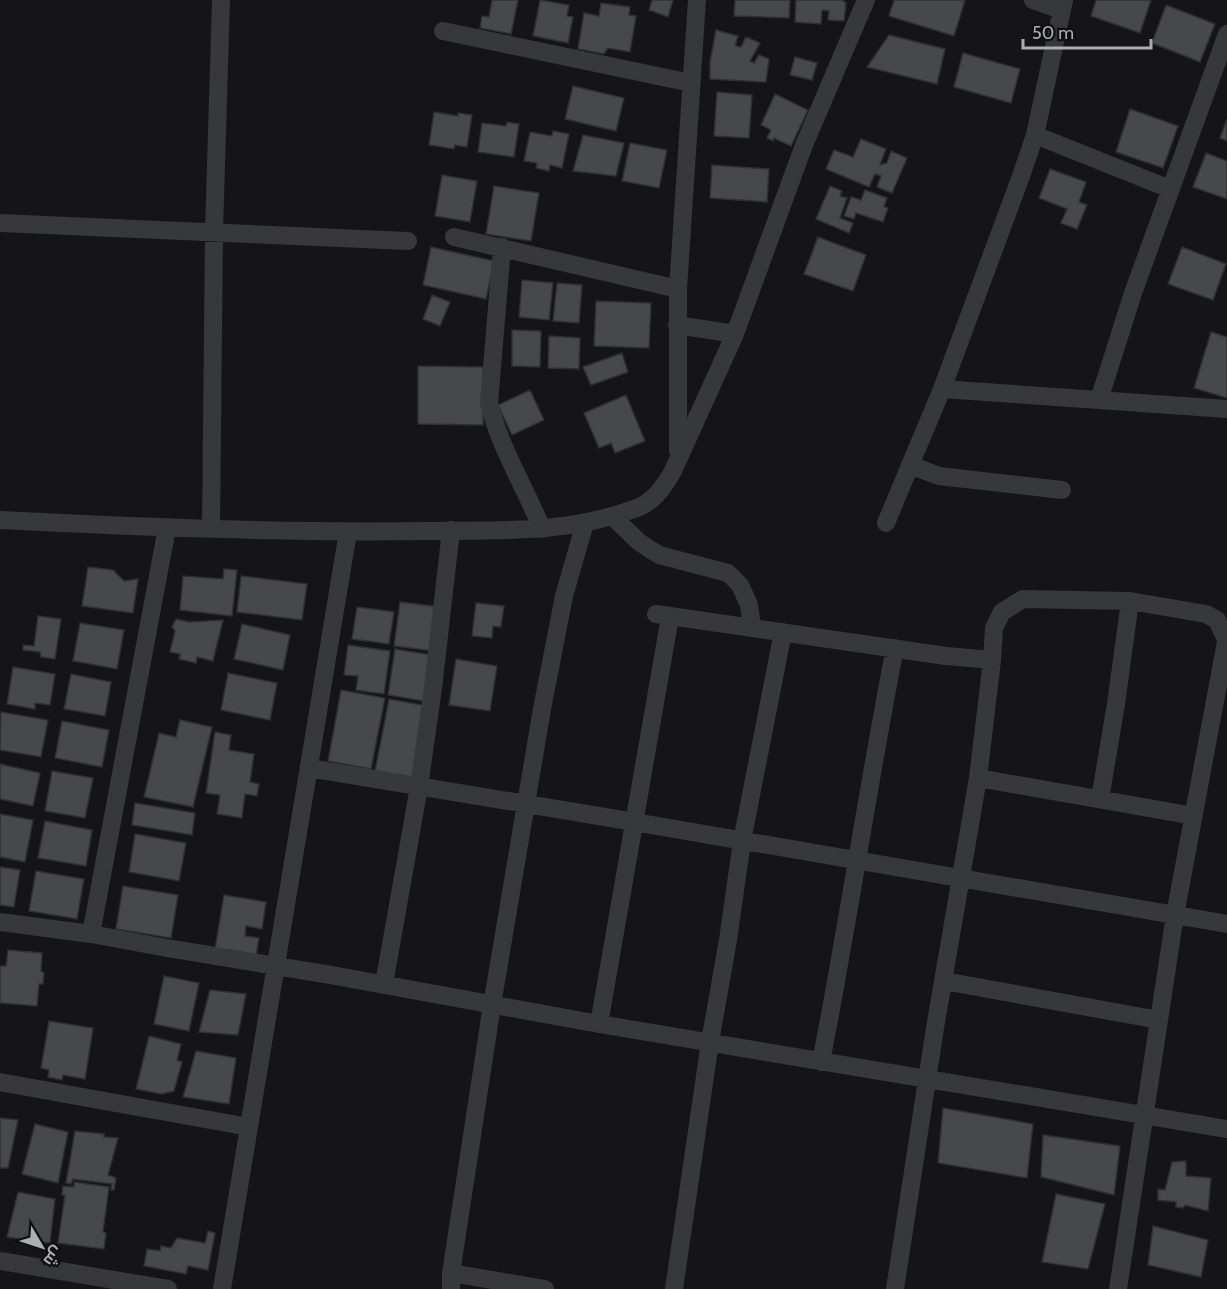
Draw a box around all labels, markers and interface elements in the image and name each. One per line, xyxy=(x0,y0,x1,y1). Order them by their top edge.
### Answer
scale bar xyxy=(1023,12,1150,50)
text: 50 m xyxy=(1032,22,1074,44)
north arrow xyxy=(12,1217,72,1277)
text: ش xyxy=(39,1242,67,1270)

